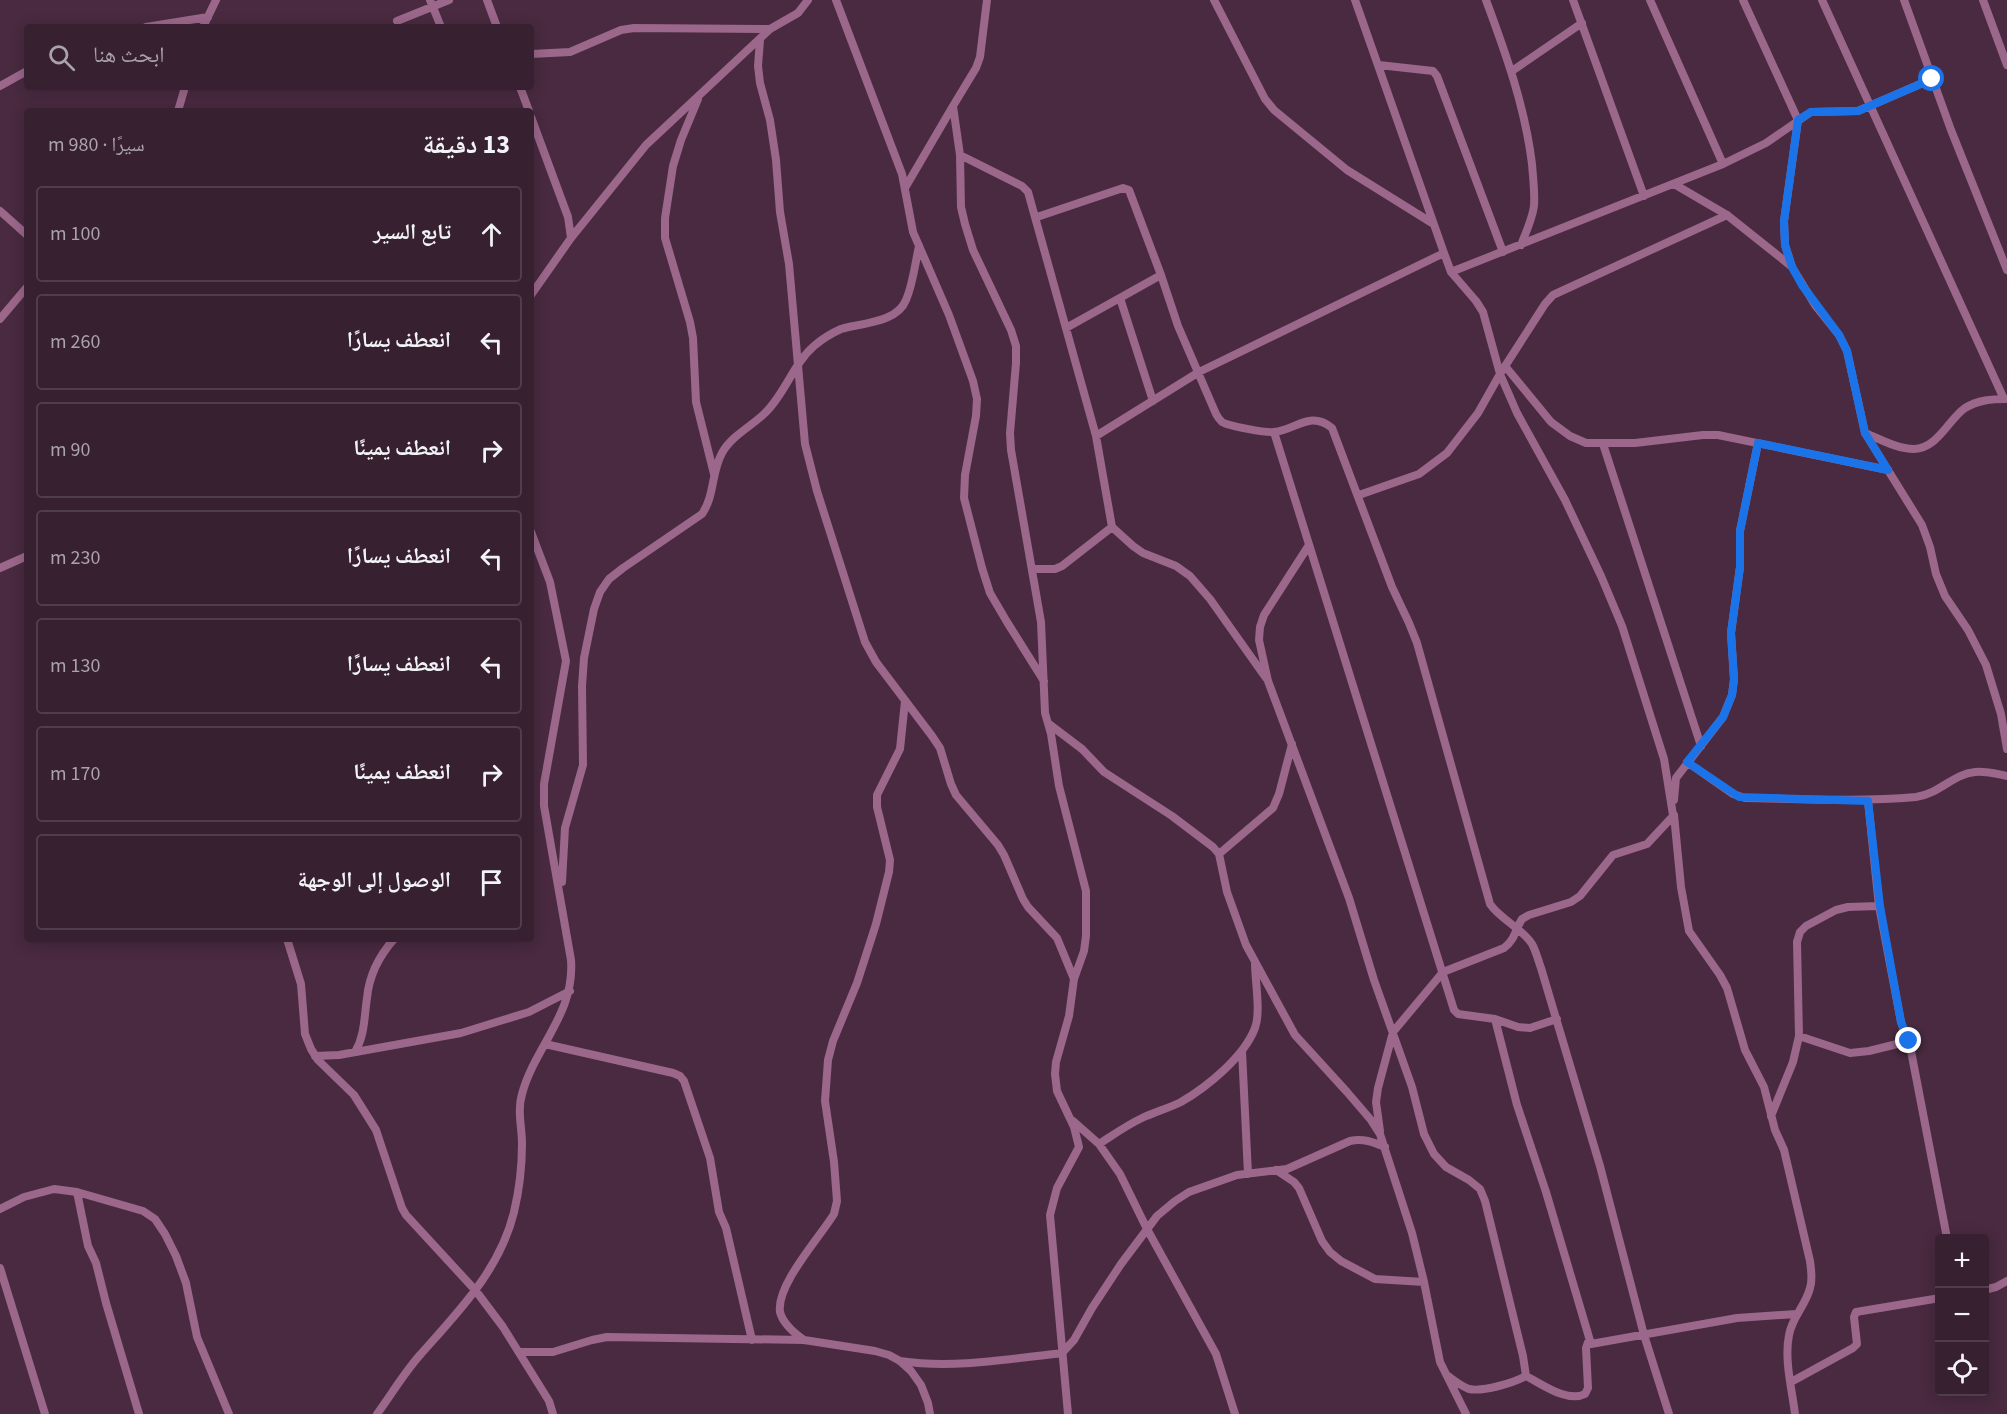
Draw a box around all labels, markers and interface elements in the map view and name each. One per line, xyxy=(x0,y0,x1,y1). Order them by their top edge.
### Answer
search box xyxy=(24,24,534,90)
text: ابحث هنا xyxy=(93,39,164,71)
icon: search xyxy=(45,41,78,74)
route start xyxy=(1918,65,1944,91)
text: 13 دقيقة xyxy=(423,126,510,163)
text: سيرًا · 980 m xyxy=(48,131,145,159)
text: تابع السير xyxy=(373,216,451,248)
icon: ahead xyxy=(475,218,508,251)
text: 100 m xyxy=(50,220,100,248)
text: انعطف يسارًا xyxy=(347,324,451,356)
icon: left xyxy=(475,326,508,359)
text: 260 m xyxy=(50,328,100,356)
text: انعطف يمينًا xyxy=(353,432,451,464)
icon: right xyxy=(475,434,508,467)
text: 90 m xyxy=(50,436,90,464)
text: انعطف يسارًا xyxy=(347,540,451,572)
icon: left xyxy=(475,542,508,575)
text: 230 m xyxy=(50,544,100,572)
text: انعطف يسارًا xyxy=(347,648,451,680)
icon: left xyxy=(475,650,508,683)
text: 130 m xyxy=(50,652,100,680)
text: انعطف يمينًا xyxy=(353,756,451,788)
icon: right xyxy=(475,758,508,791)
text: 170 m xyxy=(50,760,100,788)
text: الوصول إلى الوجهة xyxy=(298,864,451,896)
icon: arrive xyxy=(475,866,508,899)
route end xyxy=(1895,1027,1921,1053)
map controls xyxy=(1935,1234,1989,1396)
button: + xyxy=(1935,1234,1989,1288)
button: − xyxy=(1935,1288,1989,1342)
button: locate xyxy=(1935,1342,1989,1396)

